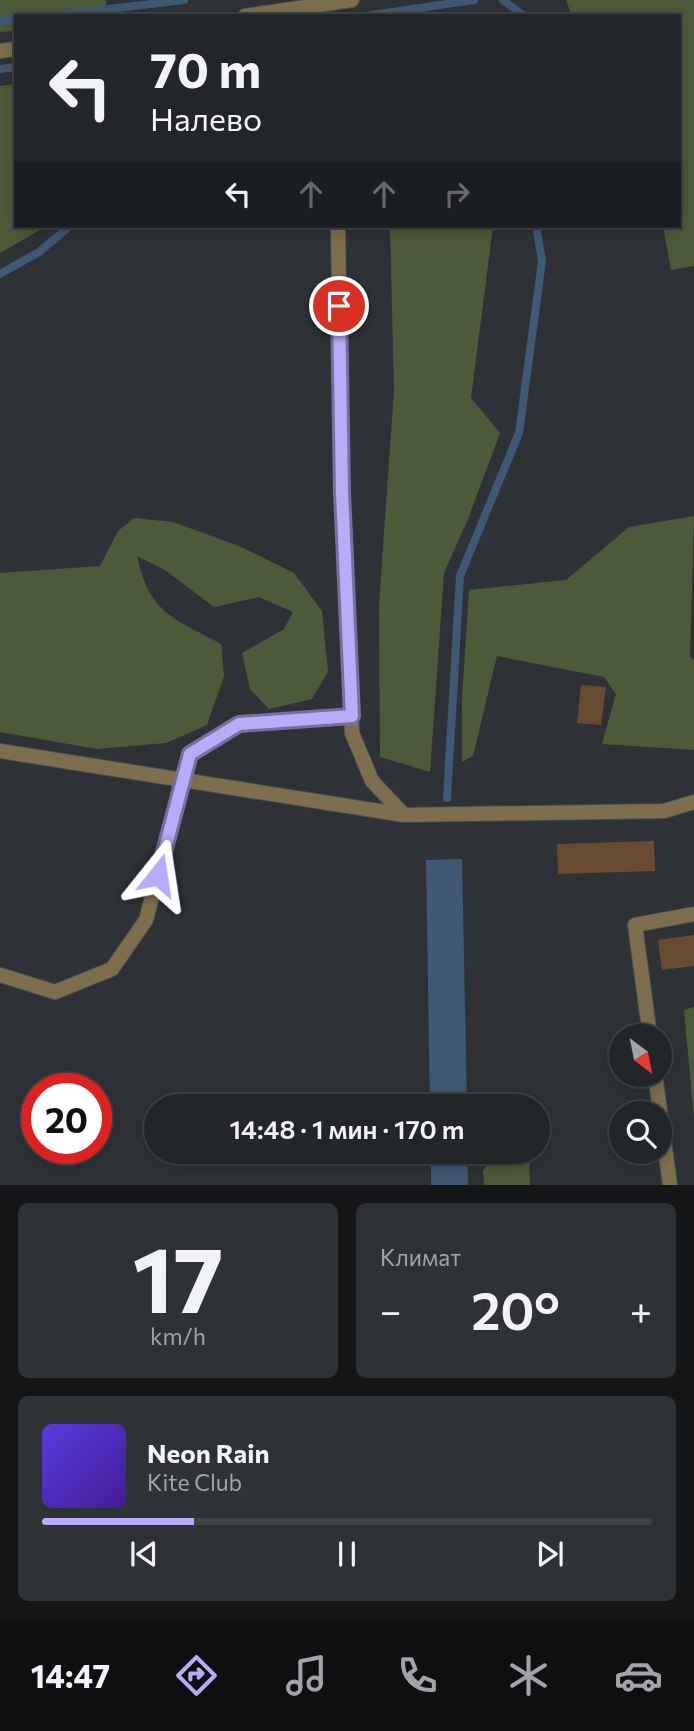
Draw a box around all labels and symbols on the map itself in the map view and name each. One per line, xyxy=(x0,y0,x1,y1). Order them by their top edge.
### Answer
pin xyxy=(309,276,369,336)
position arrow xyxy=(121,838,195,912)
north arrow xyxy=(609,1024,672,1087)
speed limit sign: 20 xyxy=(21,1073,112,1164)

